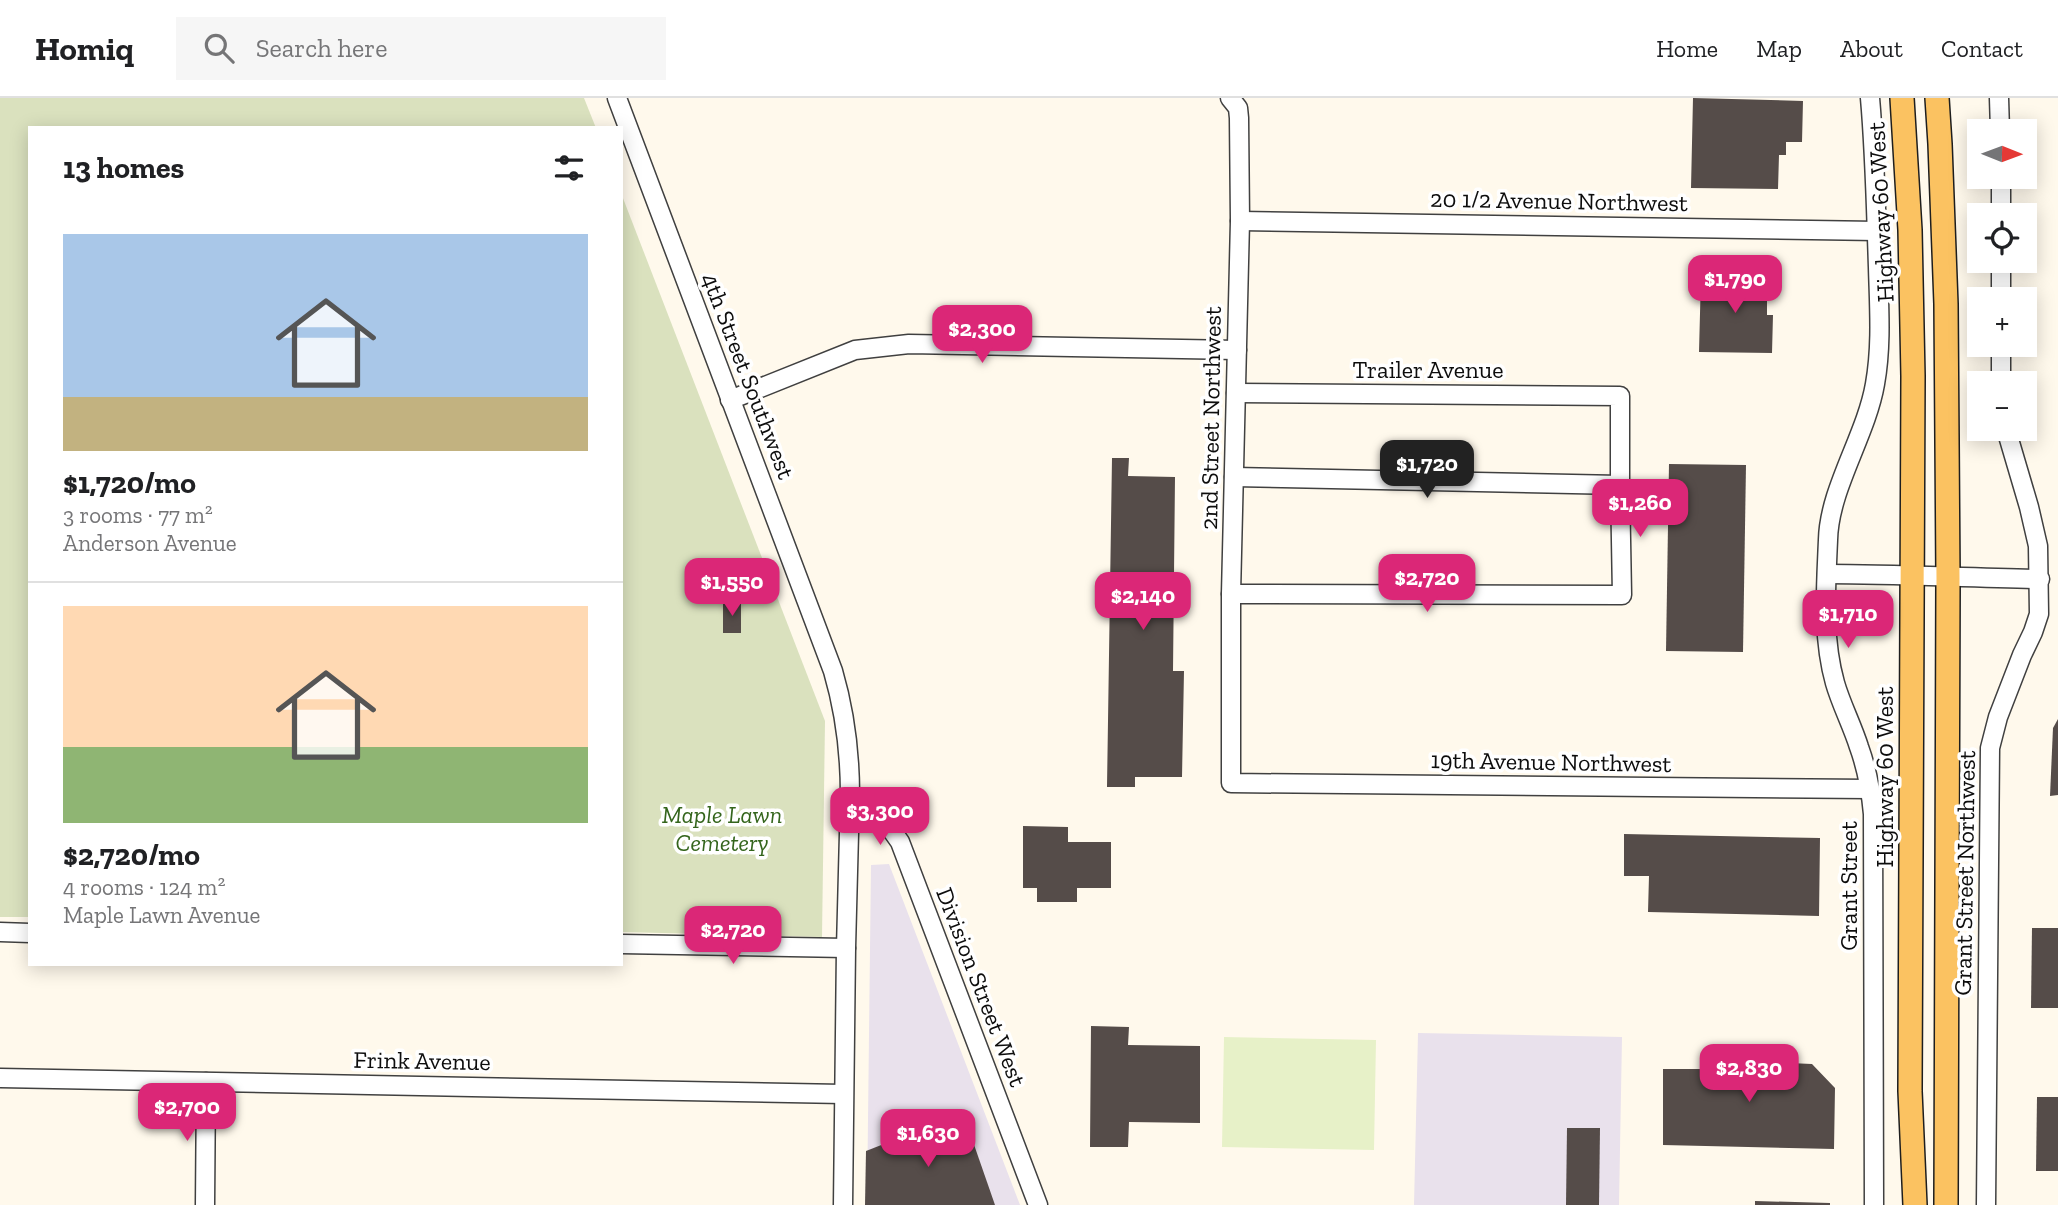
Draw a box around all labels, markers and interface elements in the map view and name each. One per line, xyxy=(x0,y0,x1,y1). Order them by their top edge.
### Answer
search box xyxy=(176,17,666,80)
text: Homiq xyxy=(35,29,134,68)
icon: search xyxy=(200,29,238,67)
text: Search here xyxy=(256,32,387,64)
text: Home xyxy=(1656,34,1718,63)
text: Map xyxy=(1756,34,1802,63)
text: About xyxy=(1840,34,1903,63)
text: Contact xyxy=(1941,34,2023,63)
north arrow xyxy=(1967,119,2037,189)
map controls xyxy=(1967,119,2037,441)
street label: Highway 60 West xyxy=(1861,121,1900,303)
icon: filters xyxy=(550,149,588,187)
text: 13 homes xyxy=(63,150,184,186)
street label: 20 1/2 Avenue Northwest xyxy=(1430,184,1688,217)
button: locate xyxy=(1967,203,2037,273)
pin: $1,790 xyxy=(1678,256,1792,315)
text: $1,790 xyxy=(1704,264,1766,292)
street label: 4th Street Southwest xyxy=(696,269,801,483)
icon: home xyxy=(263,280,389,406)
button: + xyxy=(1967,287,2037,357)
pin: $2,300 xyxy=(925,306,1039,365)
street label: 2nd Street Northwest xyxy=(1194,306,1227,530)
text: $2,300 xyxy=(948,314,1016,342)
street label: Trailer Avenue xyxy=(1352,355,1504,384)
button: − xyxy=(1967,371,2037,441)
pin: $1,720 xyxy=(1370,440,1484,500)
text: $1,720 xyxy=(1396,449,1458,477)
text: $1,720/mo xyxy=(63,465,196,501)
pin: $1,260 xyxy=(1583,480,1697,539)
text: $1,260 xyxy=(1608,488,1672,516)
text: 3 rooms · 77 m² xyxy=(63,501,213,529)
text: Anderson Avenue xyxy=(63,529,237,557)
pin: $2,720 xyxy=(1370,554,1484,614)
pin: $1,550 xyxy=(675,559,789,618)
text: $2,720 xyxy=(1394,563,1460,591)
text: $1,550 xyxy=(701,567,763,595)
pin: $2,140 xyxy=(1086,573,1200,632)
text: $2,140 xyxy=(1111,581,1175,609)
pin: $1,710 xyxy=(1791,590,1905,650)
text: $1,710 xyxy=(1819,599,1878,627)
icon: home xyxy=(263,652,389,778)
street label: Highway 60 West xyxy=(1870,687,1899,867)
street label: 19th Avenue Northwest xyxy=(1430,745,1672,778)
street label: Grant Street Northwest xyxy=(1948,750,1981,996)
pin: $3,300 xyxy=(823,788,937,847)
text: $3,300 xyxy=(846,796,914,824)
park label: Maple Lawn Cemetery xyxy=(662,800,782,857)
street label: Grant Street xyxy=(1834,821,1863,951)
text: $2,720/mo xyxy=(63,837,200,873)
text: 4 rooms · 124 m² xyxy=(63,873,225,901)
street label: Division Street West xyxy=(930,883,1033,1091)
text: Maple Lawn Avenue xyxy=(63,901,260,929)
pin: $2,720 xyxy=(676,906,790,966)
text: $2,720 xyxy=(700,915,766,943)
pin: $2,830 xyxy=(1692,1044,1806,1104)
street label: Frink Avenue xyxy=(353,1045,491,1076)
text: $2,830 xyxy=(1716,1053,1782,1081)
pin: $2,700 xyxy=(130,1084,244,1143)
text: $2,700 xyxy=(154,1092,220,1120)
pin: $1,630 xyxy=(871,1110,985,1169)
text: $1,630 xyxy=(896,1118,960,1146)

